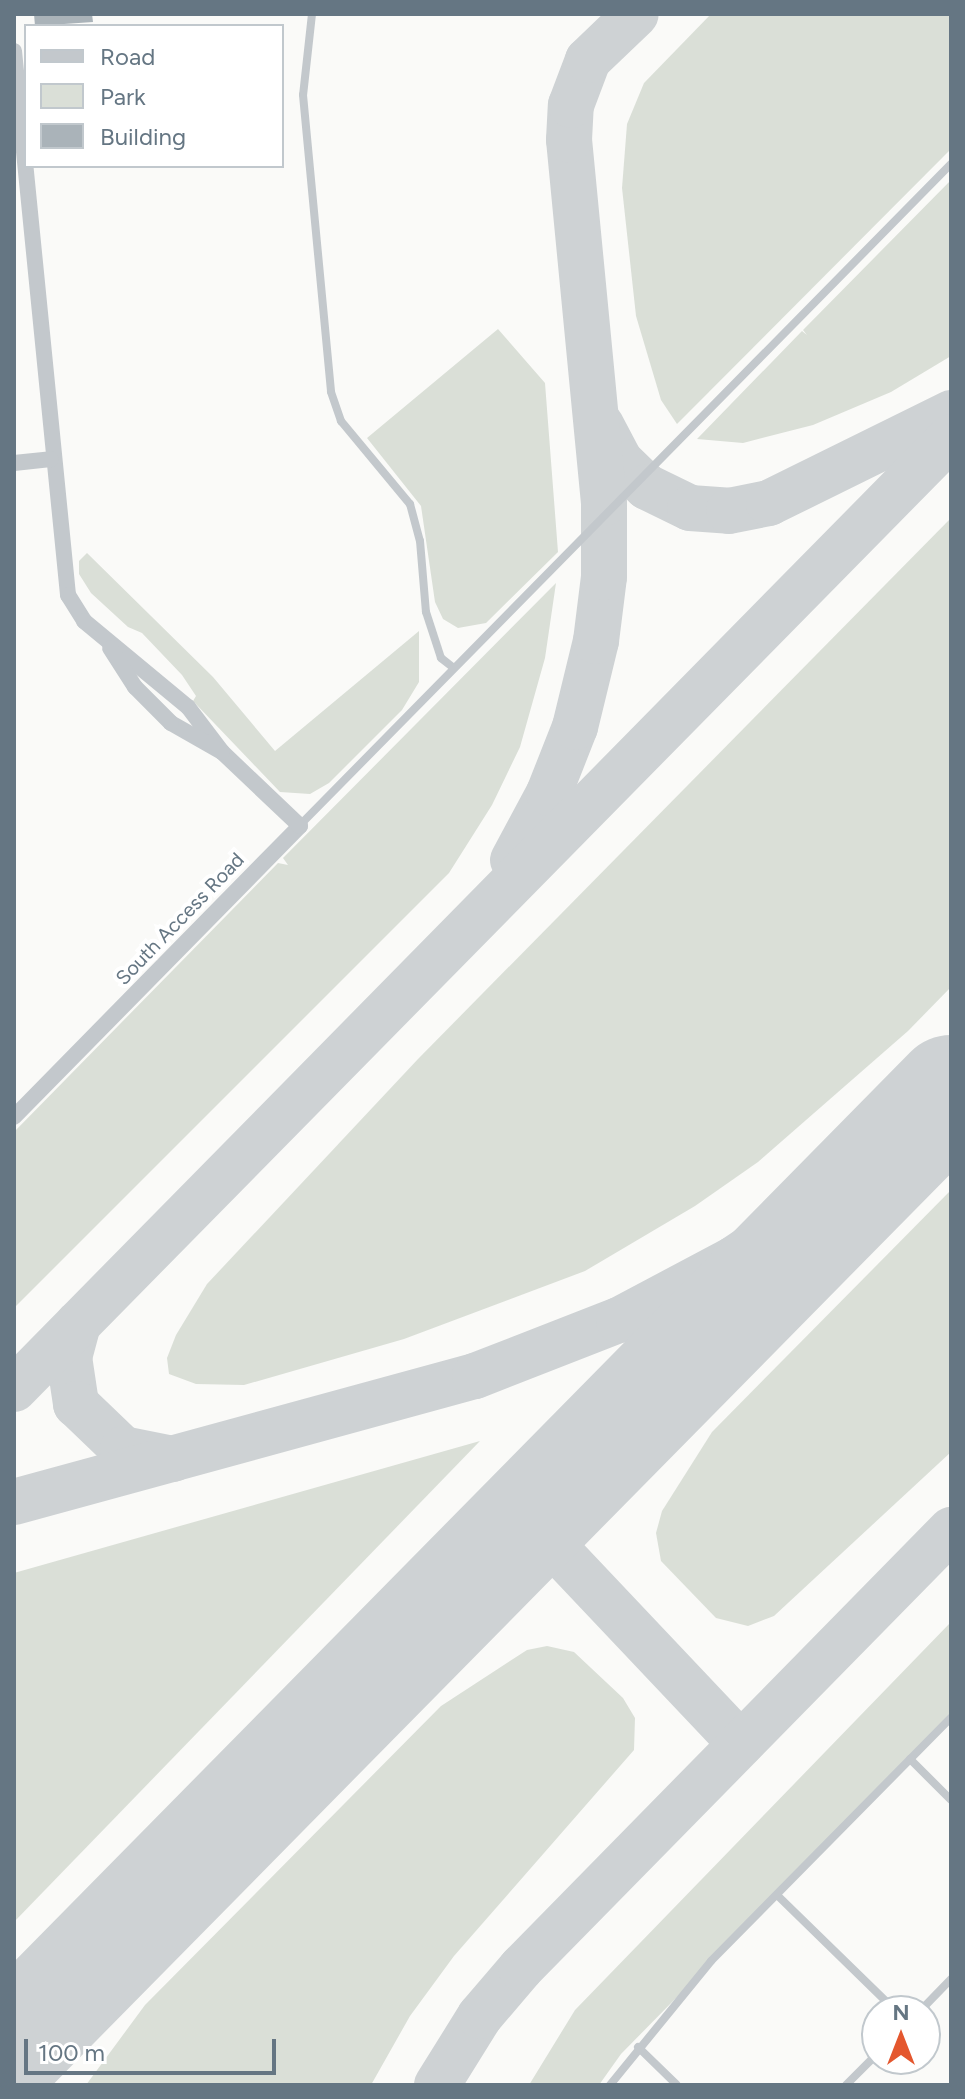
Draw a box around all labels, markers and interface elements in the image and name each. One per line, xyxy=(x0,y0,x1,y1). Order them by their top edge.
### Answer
legend xyxy=(24,24,284,168)
text: Road xyxy=(100,42,155,71)
text: Park xyxy=(100,82,146,111)
text: Building xyxy=(100,122,186,151)
street label: South Access Road xyxy=(111,848,249,990)
north arrow xyxy=(861,1995,941,2075)
text: N xyxy=(892,1999,910,2026)
scale bar xyxy=(28,2023,280,2073)
text: 100 m xyxy=(38,2038,105,2067)

